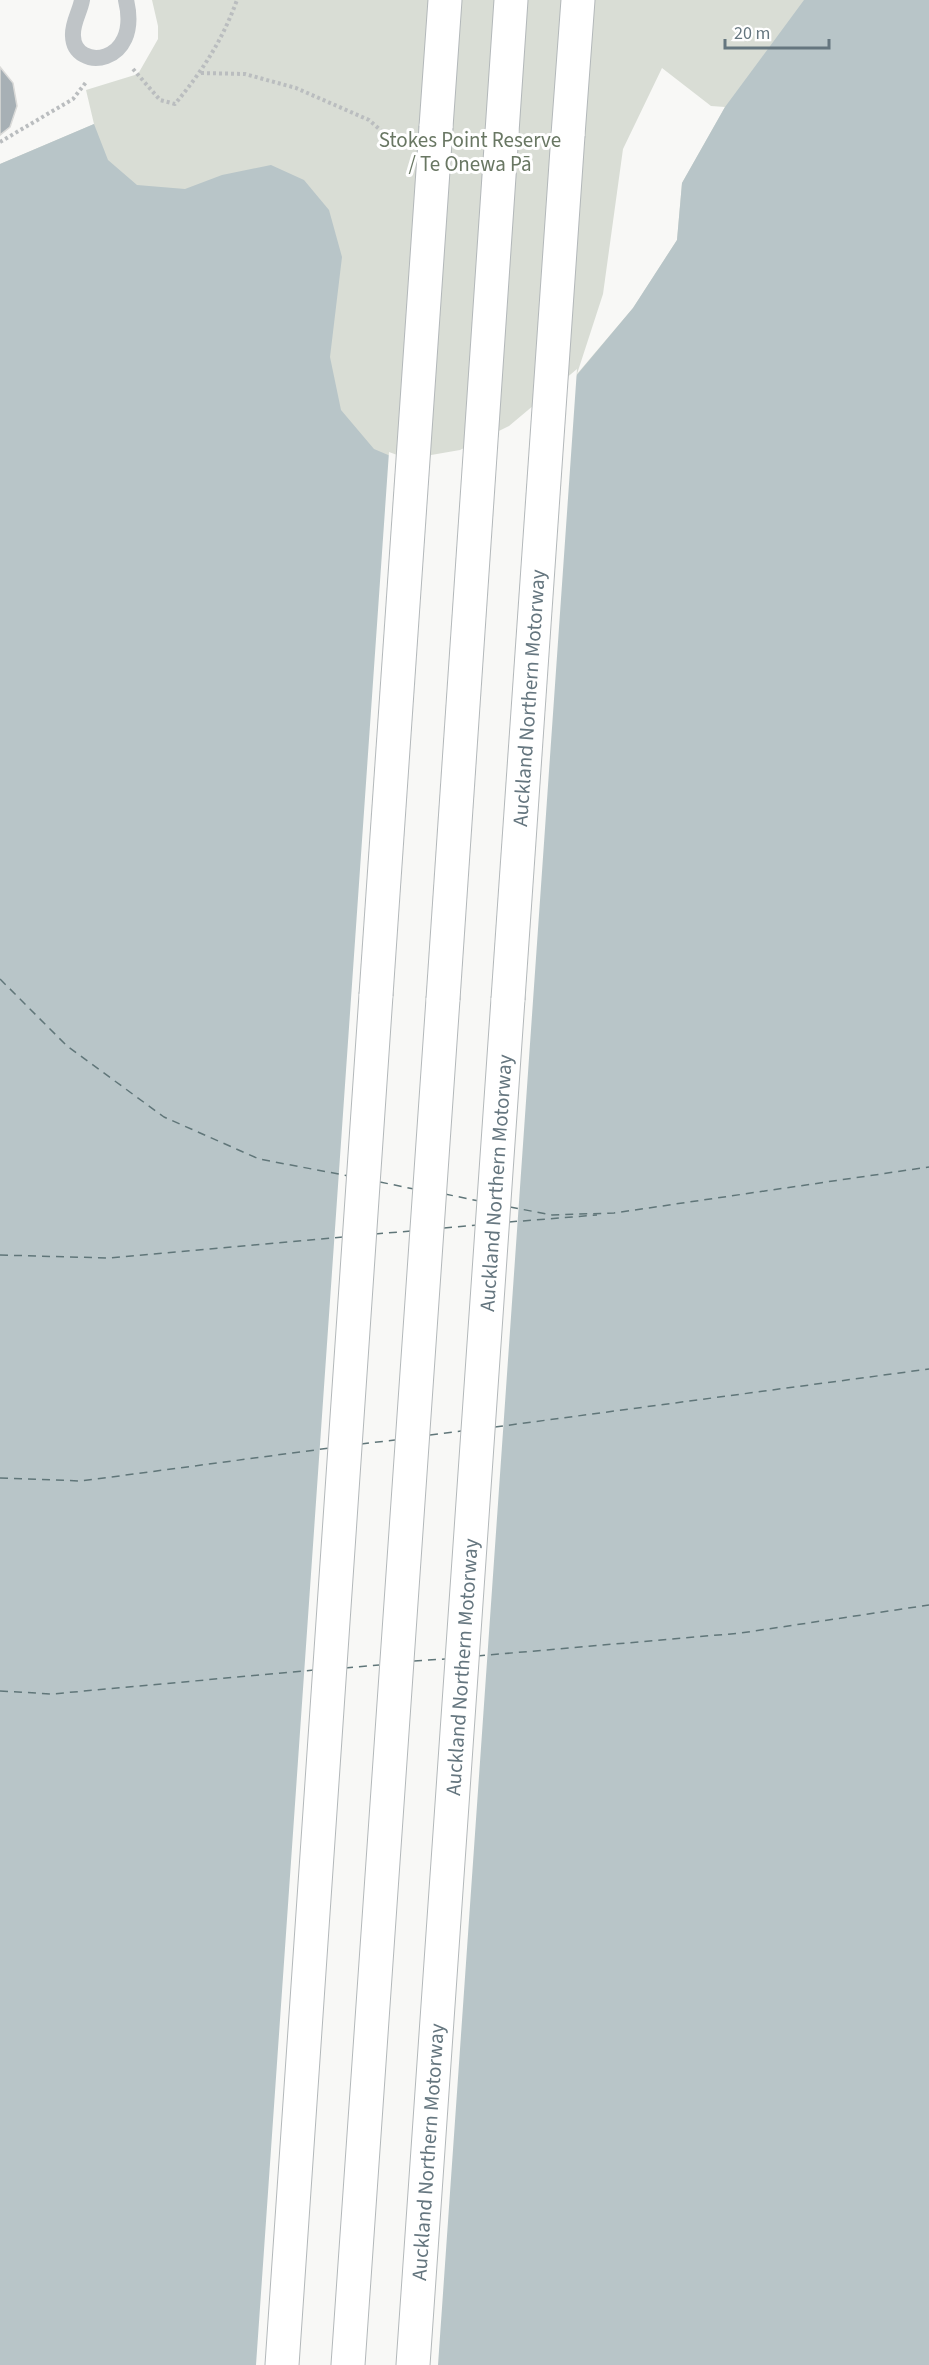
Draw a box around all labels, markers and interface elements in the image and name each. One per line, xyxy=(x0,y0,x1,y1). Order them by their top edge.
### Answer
scale bar xyxy=(725,12,828,50)
text: 20 m xyxy=(734,21,770,46)
park label: Stokes Point Reserve / Te Onewa Pā xyxy=(379,125,561,179)
street label: Auckland Northern Motorway xyxy=(505,568,553,828)
street label: Auckland Northern Motorway xyxy=(472,1053,520,1313)
street label: Auckland Northern Motorway xyxy=(438,1537,486,1797)
street label: Auckland Northern Motorway xyxy=(404,2022,452,2282)

